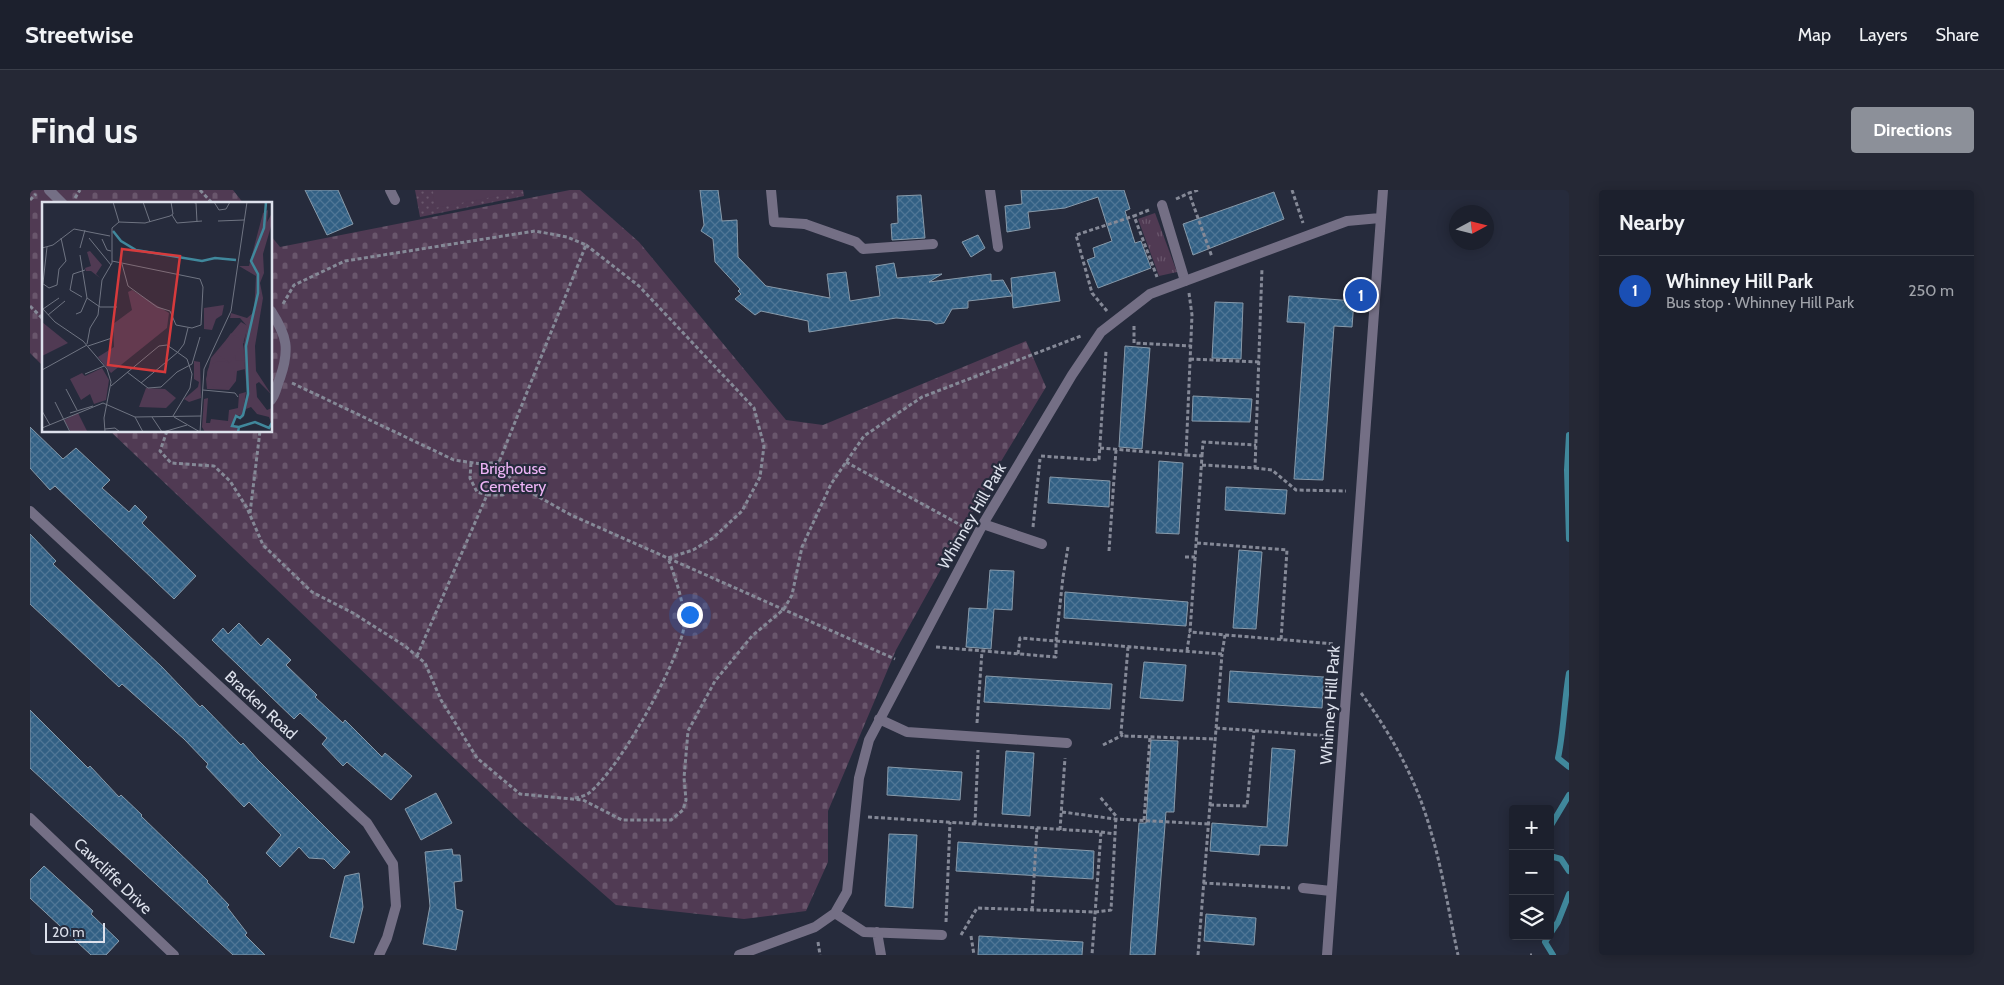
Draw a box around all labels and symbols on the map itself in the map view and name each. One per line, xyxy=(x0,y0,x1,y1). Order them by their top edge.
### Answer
inset map xyxy=(42,202,272,432)
north arrow xyxy=(1449,205,1494,250)
pin: 1 xyxy=(1345,276,1377,314)
park label: Brighouse Cemetery xyxy=(480,459,546,496)
street label: Whinney Hill Park xyxy=(934,459,1010,572)
your location xyxy=(677,602,703,628)
street label: Whinney Hill Park xyxy=(1316,644,1344,765)
street label: Bracken Road xyxy=(221,667,301,743)
street label: Cawcliffe Drive xyxy=(70,834,156,918)
scale bar xyxy=(45,920,105,943)

